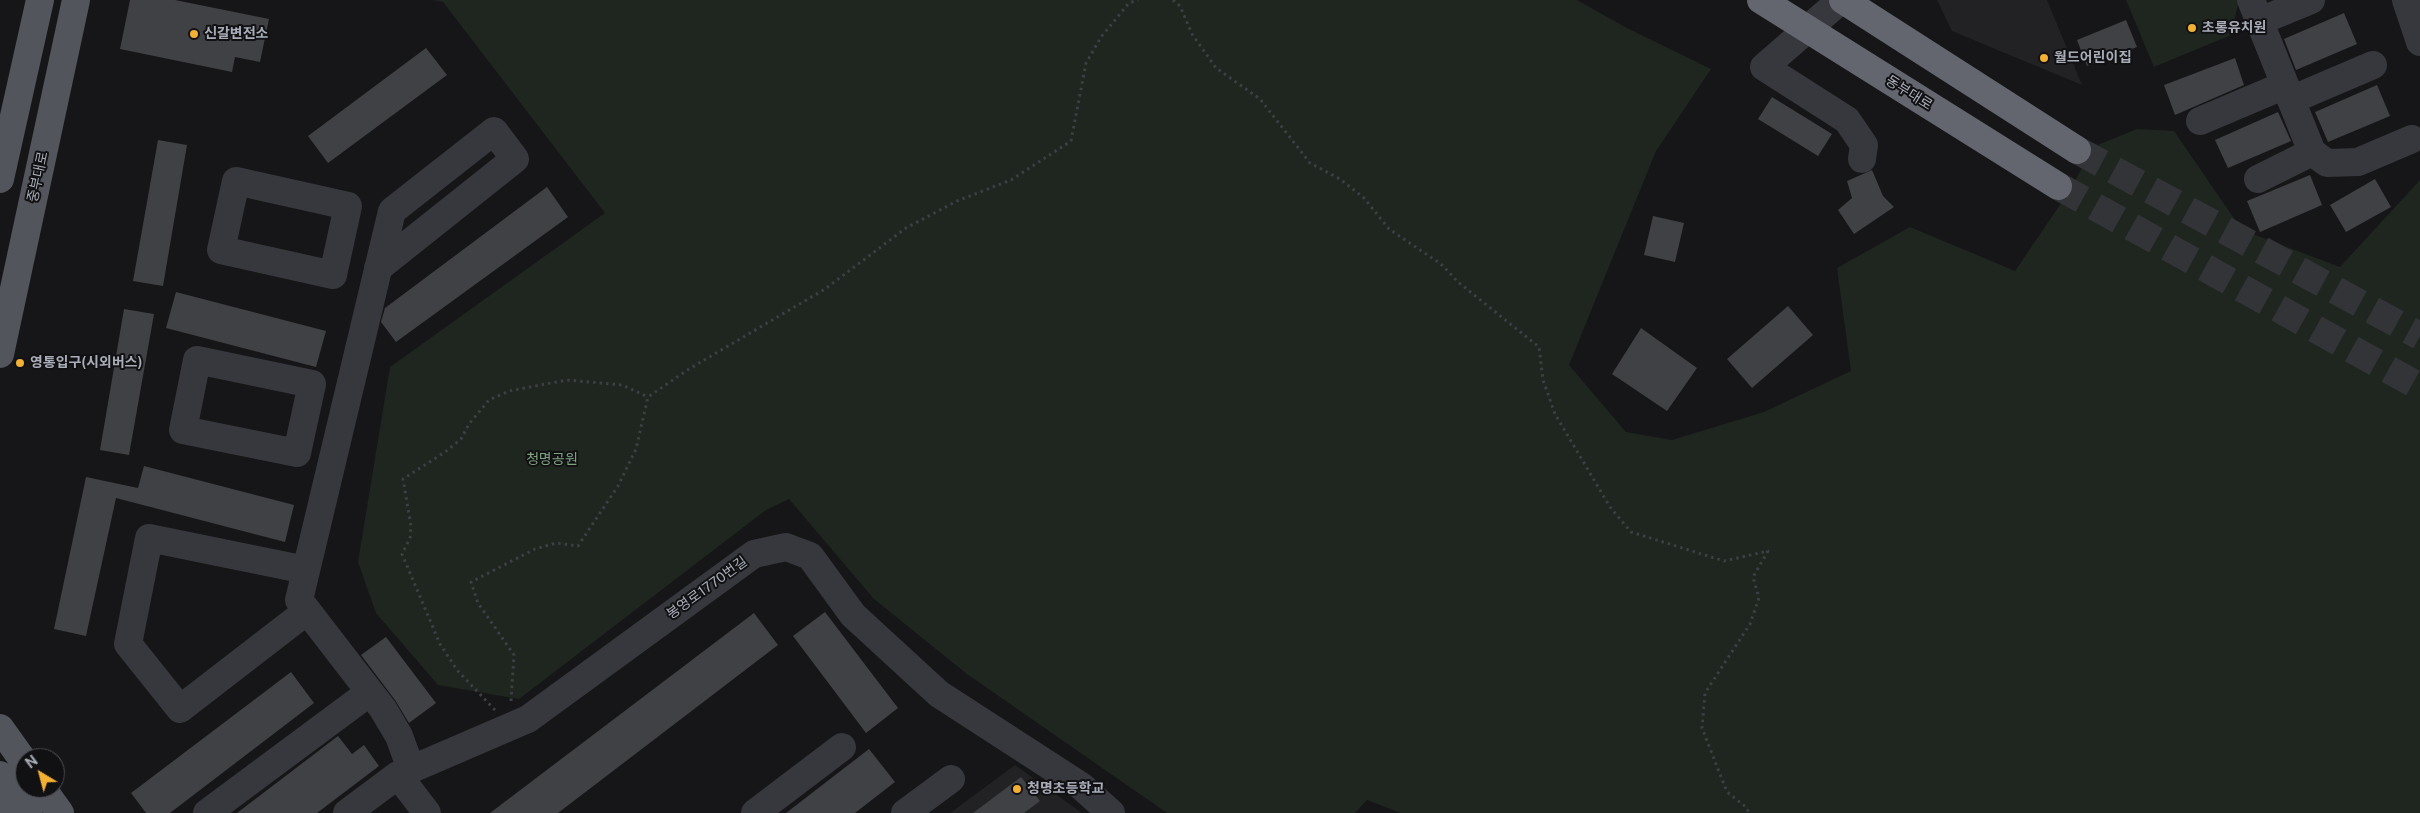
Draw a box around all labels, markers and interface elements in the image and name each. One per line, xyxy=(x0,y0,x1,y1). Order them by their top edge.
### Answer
place label: 초롱유치원 xyxy=(2202,20,2266,36)
marker: 초롱유치원 xyxy=(2186,22,2198,34)
place label: 신갈변전소 xyxy=(204,26,268,42)
marker: 신갈변전소 xyxy=(188,28,200,40)
place label: 월드어린이집 xyxy=(2054,50,2131,66)
marker: 월드어린이집 xyxy=(2038,52,2050,64)
street label: 동부대로 xyxy=(1883,72,1935,114)
street label: 중부대로 xyxy=(24,150,52,204)
place label: 영통입구(시외버스) xyxy=(30,355,142,371)
marker: 영통입구(시외버스) xyxy=(14,357,26,369)
park label: 청명공원 xyxy=(526,452,578,468)
street label: 봉영로1770번길 xyxy=(663,553,751,623)
north arrow xyxy=(15,748,65,798)
text: N xyxy=(22,752,41,772)
place label: 청명초등학교 xyxy=(1027,781,1104,797)
marker: 청명초등학교 xyxy=(1011,783,1023,795)

